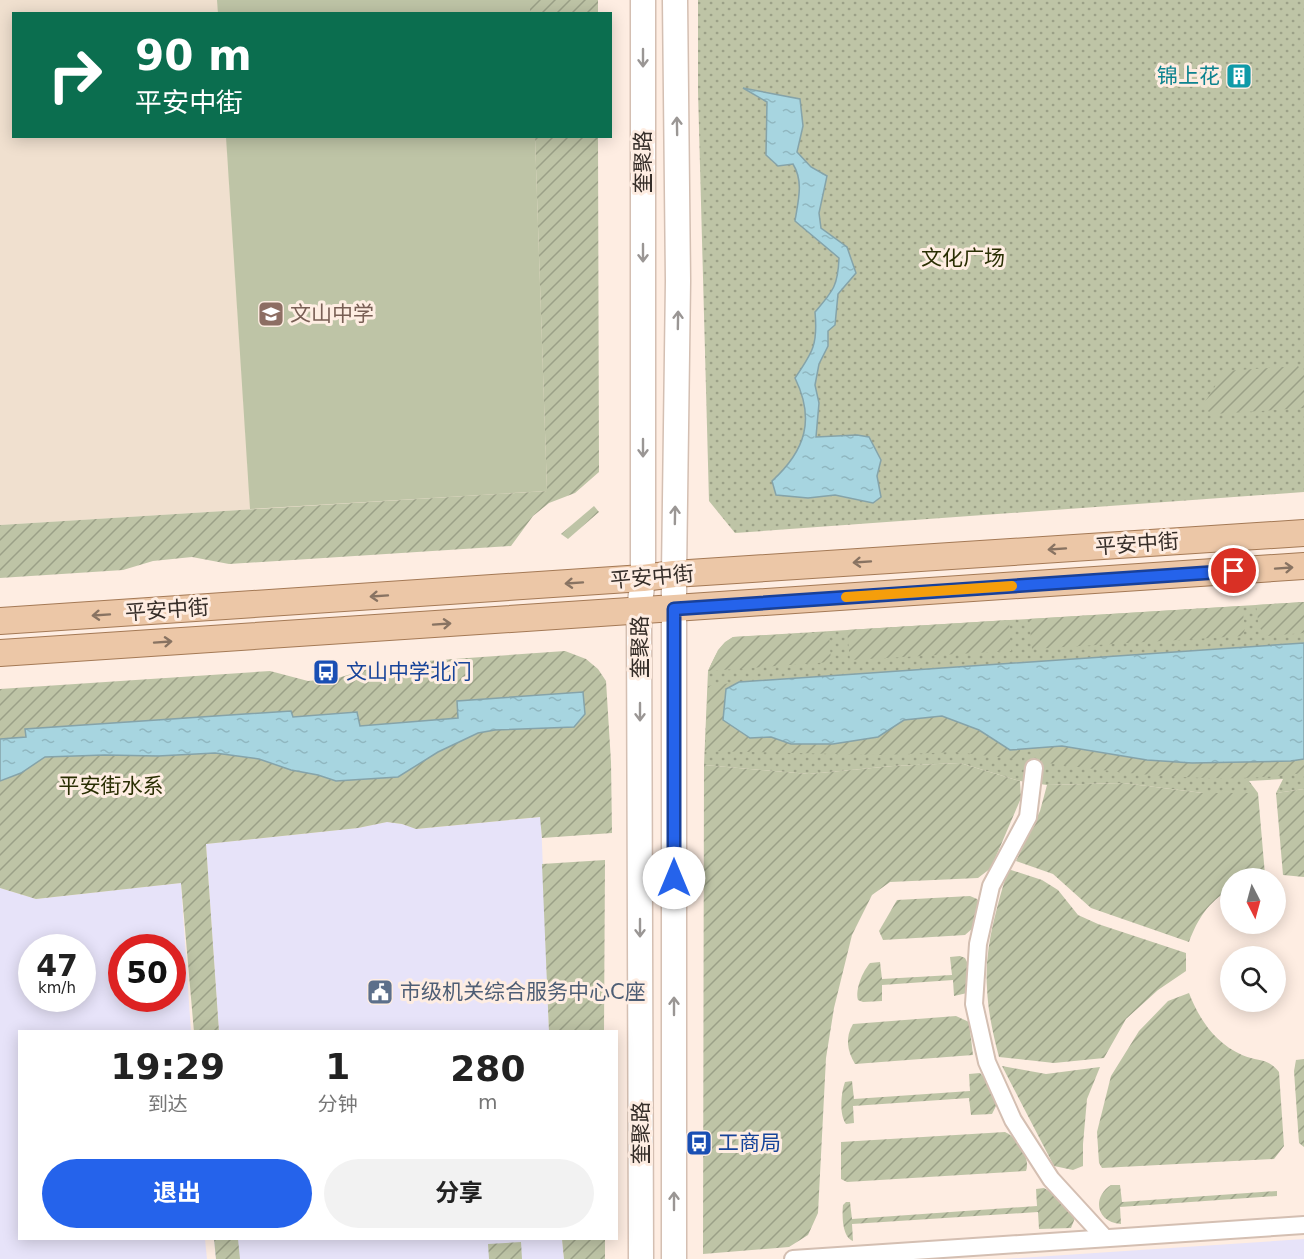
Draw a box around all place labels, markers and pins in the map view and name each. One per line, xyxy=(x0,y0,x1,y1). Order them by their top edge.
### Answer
building icon: 锦上花 xyxy=(1224,61,1254,91)
place label: 锦上花 xyxy=(1157,64,1220,88)
school or university icon: 文山中学 xyxy=(256,299,286,329)
place label: 文山中学 xyxy=(290,302,374,326)
pin xyxy=(1208,545,1259,596)
bus stop icon: 文山中学北门 xyxy=(311,657,341,687)
place label: 文山中学北门 xyxy=(346,660,472,684)
public building icon: 市级机关综合服务中心C座 xyxy=(365,977,395,1007)
place label: 市级机关综合服务中心C座 xyxy=(400,980,646,1004)
bus stop icon: 工商局 xyxy=(684,1128,714,1158)
place label: 工商局 xyxy=(718,1131,781,1155)

